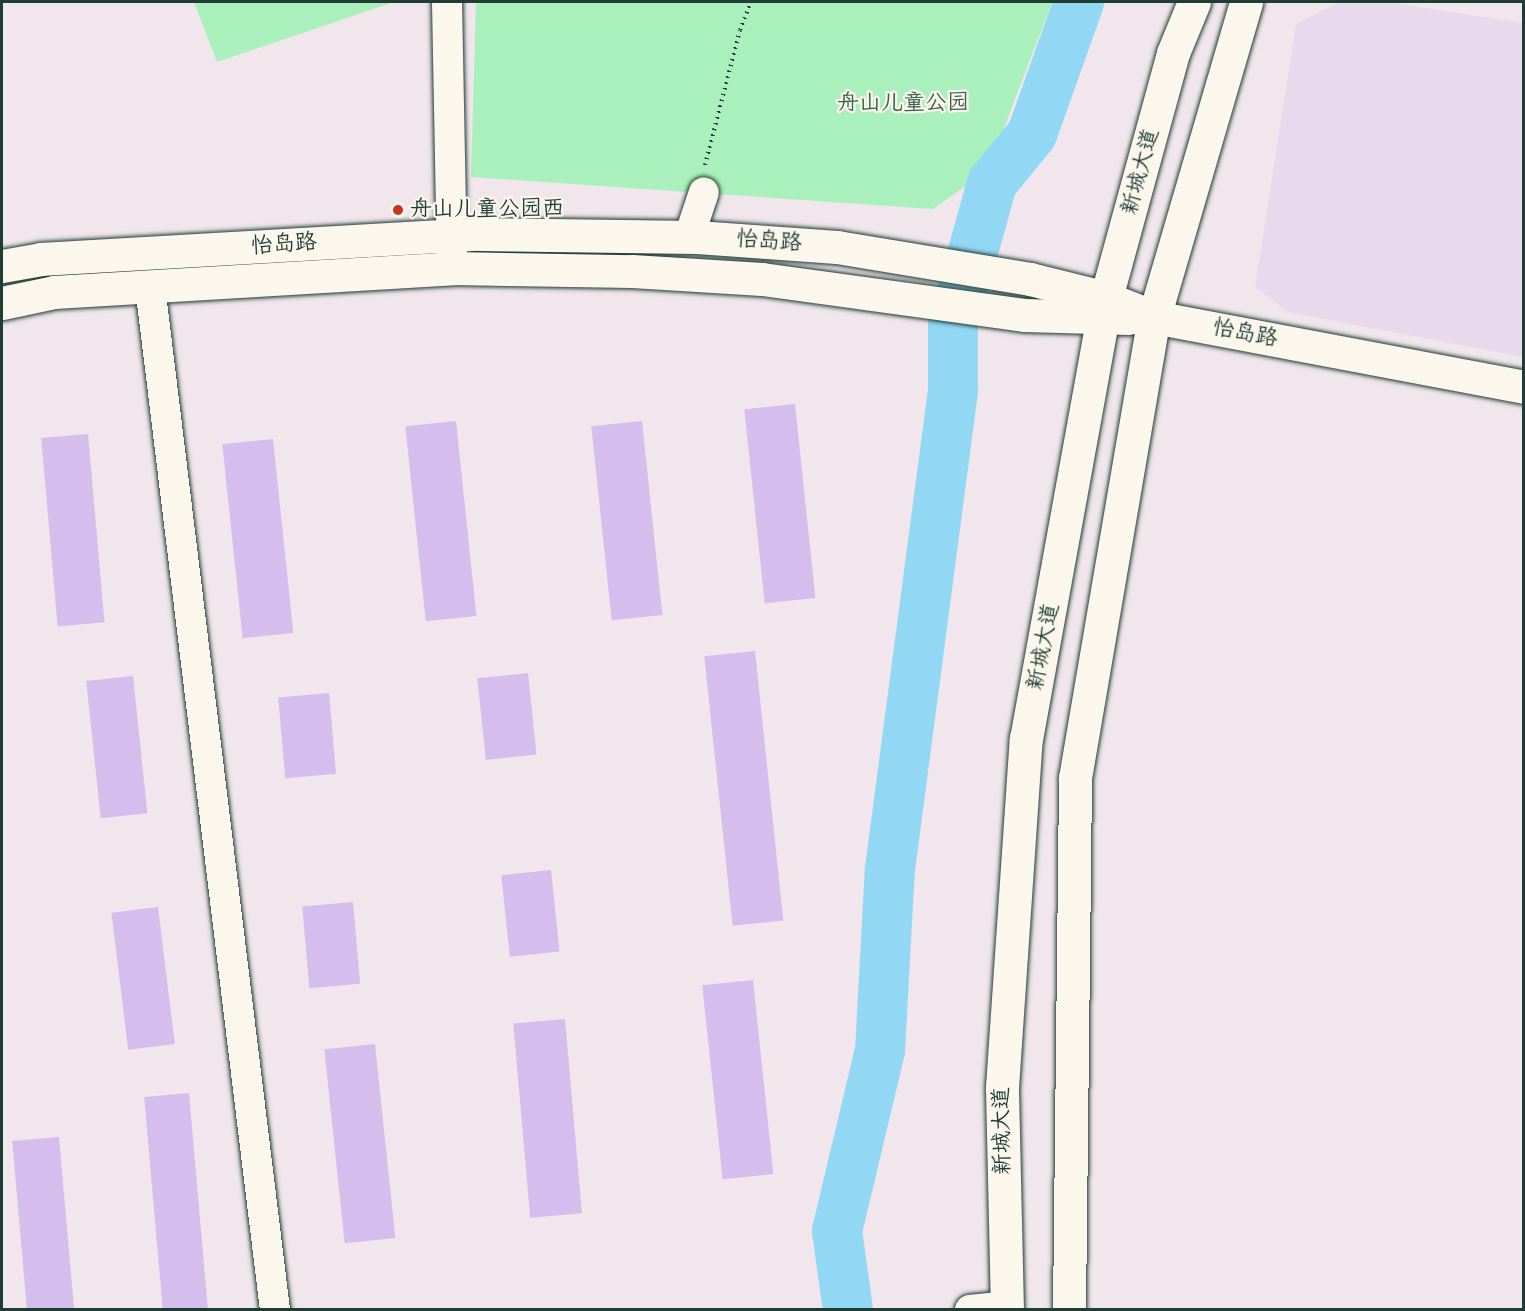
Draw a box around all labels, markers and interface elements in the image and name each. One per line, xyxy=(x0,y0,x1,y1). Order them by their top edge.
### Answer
park label: 舟山儿童公园 xyxy=(837,91,969,117)
street label: 新城大道 xyxy=(1117,126,1165,218)
place label: 舟山儿童公园西 xyxy=(410,197,564,223)
marker: 舟山儿童公园西 xyxy=(391,203,405,217)
street label: 怡岛路 xyxy=(735,227,803,257)
street label: 怡岛路 xyxy=(250,230,318,260)
street label: 怡岛路 xyxy=(1210,315,1280,353)
street label: 新城大道 xyxy=(1023,601,1065,693)
street label: 新城大道 xyxy=(989,1087,1017,1175)

